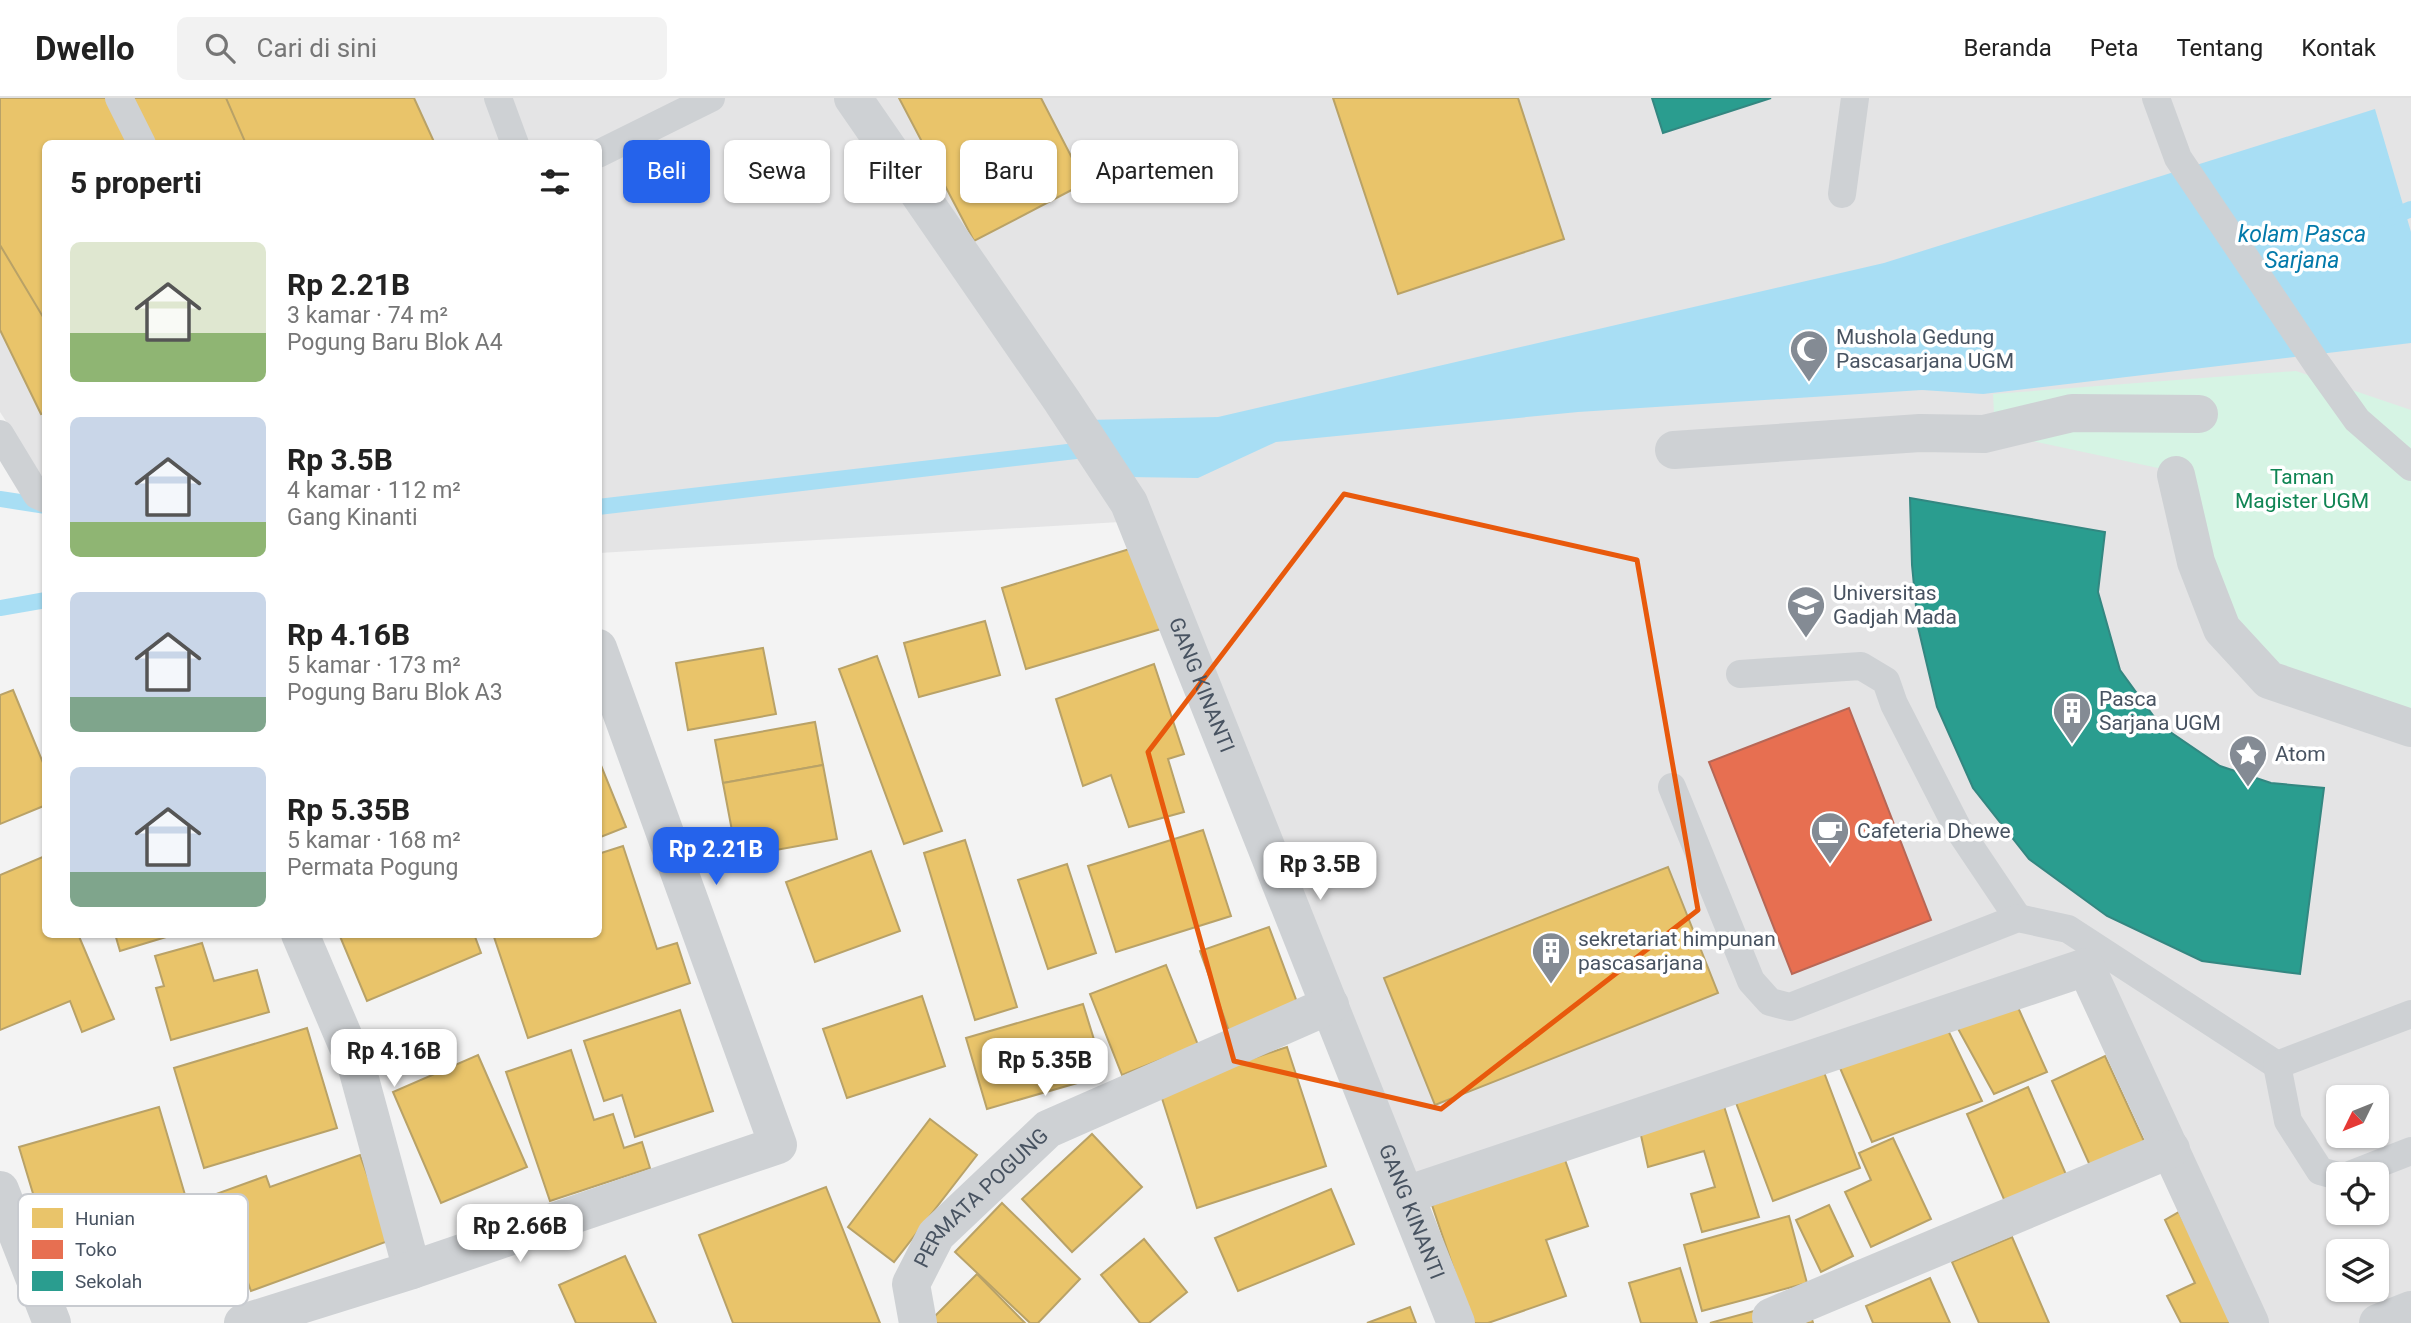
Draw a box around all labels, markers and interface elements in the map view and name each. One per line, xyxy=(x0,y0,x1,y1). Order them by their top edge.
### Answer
search box xyxy=(177,17,667,80)
text: Dwello xyxy=(35,29,135,68)
icon: search xyxy=(201,29,239,67)
text: Cari di sini xyxy=(257,33,377,63)
text: Beranda xyxy=(1964,34,2052,62)
text: Peta xyxy=(2090,34,2138,62)
text: Tentang xyxy=(2176,34,2263,62)
text: Kontak xyxy=(2301,34,2376,62)
chip: Beli xyxy=(623,140,710,203)
chip: Sewa xyxy=(724,140,830,203)
chip: Filter xyxy=(844,140,946,203)
chip: Baru xyxy=(960,140,1057,203)
chip: Apartemen xyxy=(1071,140,1238,203)
icon: filters xyxy=(536,163,574,201)
text: 5 properti xyxy=(70,165,202,200)
water label: kolam Pasca Sarjana xyxy=(2238,221,2366,274)
text: Rp 2.21B xyxy=(287,267,410,302)
icon: home xyxy=(126,270,210,354)
text: 3 kamar · 74 m² xyxy=(287,302,448,329)
place label: Mushola Gedung Pascasarjana UGM xyxy=(1836,325,2014,373)
mosque icon: Mushola Gedung Pascasarjana UGM xyxy=(1788,328,1830,383)
text: Pogung Baru Blok A4 xyxy=(287,329,503,356)
text: Rp 3.5B xyxy=(287,442,393,477)
icon: home xyxy=(126,445,210,529)
park label: Taman Magister UGM xyxy=(2235,465,2369,513)
text: 4 kamar · 112 m² xyxy=(287,477,461,504)
text: Gang Kinanti xyxy=(287,504,418,531)
place label: Universitas Gadjah Mada xyxy=(1833,581,1957,629)
school or university icon: Universitas Gadjah Mada xyxy=(1785,584,1827,639)
street label: GANG KINANTI xyxy=(1164,614,1239,756)
text: Rp 4.16B xyxy=(287,617,410,652)
icon: home xyxy=(126,620,210,704)
text: 5 kamar · 173 m² xyxy=(287,652,461,679)
text: Pogung Baru Blok A3 xyxy=(287,679,503,706)
place label: Pasca Sarjana UGM xyxy=(2099,687,2221,735)
building icon: Pasca Sarjana UGM xyxy=(2051,690,2093,745)
place icon: Atom xyxy=(2227,733,2269,788)
place label: Atom xyxy=(2275,742,2326,766)
text: Rp 5.35B xyxy=(287,792,410,827)
icon: home xyxy=(126,795,210,879)
cafe icon: Cafeteria Dhewe xyxy=(1809,810,1851,865)
place label: Cafeteria Dhewe xyxy=(1857,819,2011,843)
text: 5 kamar · 168 m² xyxy=(287,827,461,854)
pin: Rp 2.21B xyxy=(644,828,788,887)
text: Rp 2.21B xyxy=(669,836,763,863)
pin: Rp 3.5B xyxy=(1255,842,1385,902)
text: Rp 3.5B xyxy=(1279,851,1361,878)
text: Permata Pogung xyxy=(287,854,458,881)
place label: sekretariat himpunan pascasarjana xyxy=(1578,927,1776,975)
building icon: sekretariat himpunan pascasarjana xyxy=(1530,930,1572,985)
pin: Rp 4.16B xyxy=(322,1030,466,1089)
text: Rp 4.16B xyxy=(347,1038,441,1065)
pin: Rp 5.35B xyxy=(973,1038,1117,1098)
text: Rp 5.35B xyxy=(998,1047,1092,1074)
north arrow xyxy=(2326,1085,2389,1148)
map controls xyxy=(2326,1085,2389,1302)
street label: PERMATA POGUNG xyxy=(909,1123,1053,1272)
street label: GANG KINANTI xyxy=(1374,1141,1449,1283)
button: locate xyxy=(2326,1162,2389,1225)
legend xyxy=(18,1194,248,1306)
pin: Rp 2.66B xyxy=(448,1204,592,1264)
text: Hunian xyxy=(75,1207,135,1230)
text: Rp 2.66B xyxy=(473,1213,567,1240)
text: Toko xyxy=(75,1238,117,1261)
button: layers xyxy=(2326,1239,2389,1302)
text: Sekolah xyxy=(75,1270,142,1293)

